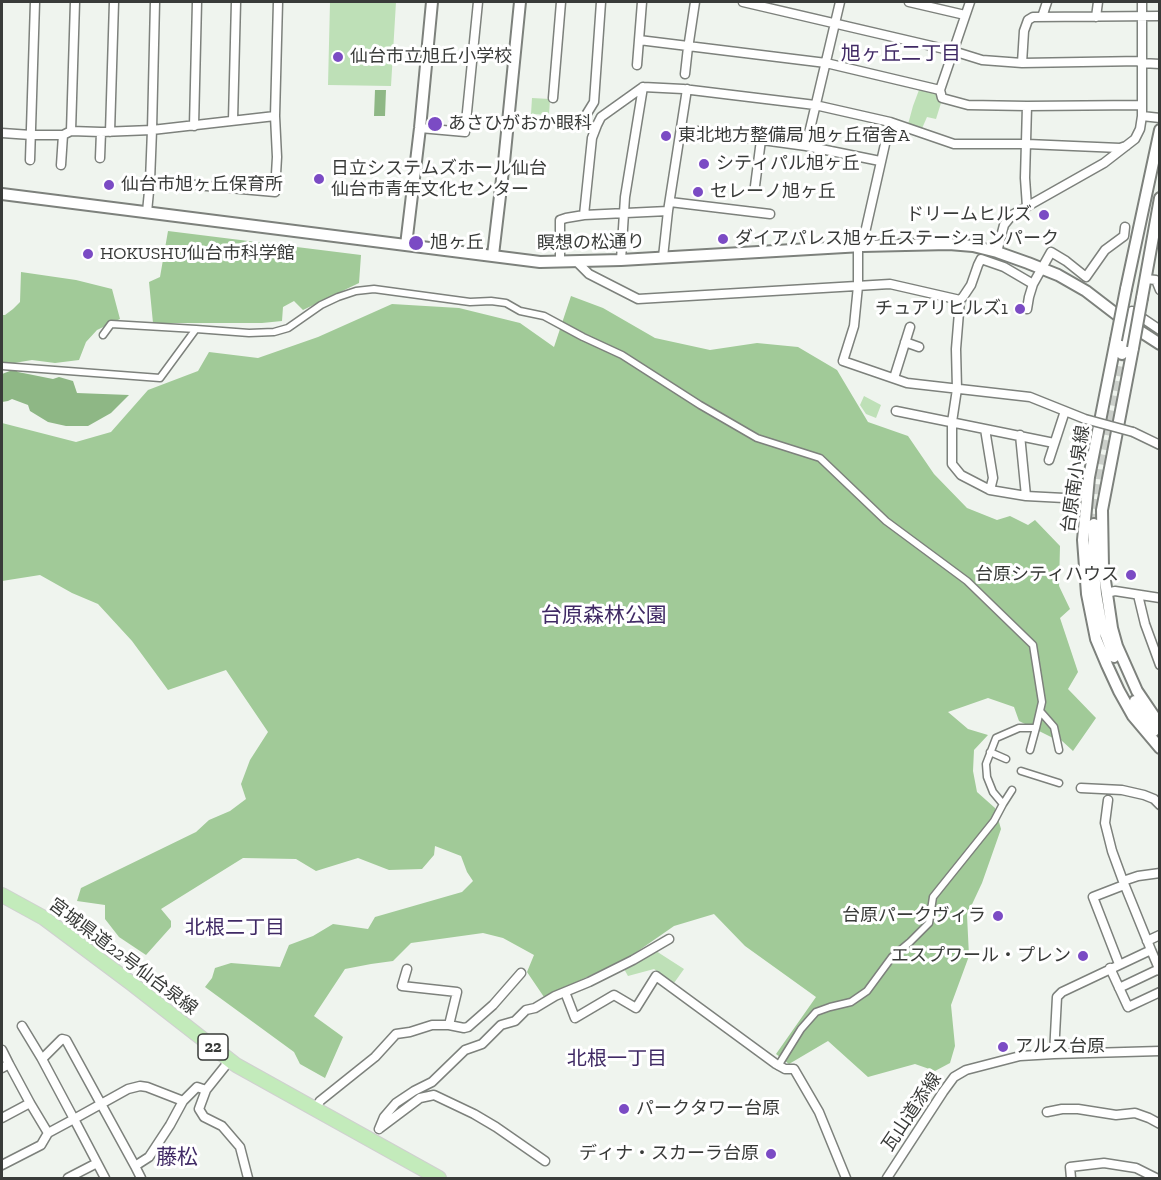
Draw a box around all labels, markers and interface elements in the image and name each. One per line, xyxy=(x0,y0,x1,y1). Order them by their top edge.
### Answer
district label: 旭ヶ丘二丁目 xyxy=(841,42,961,66)
place label: 仙台市立旭丘小学校 xyxy=(350,46,512,68)
marker: 仙台市立旭丘小学校 xyxy=(331,50,345,64)
place label: あさひがおか眼科 xyxy=(448,113,592,135)
marker: あさひがおか眼科 xyxy=(426,115,444,133)
place label: 東北地方整備局 旭ヶ丘宿舎A xyxy=(678,125,910,147)
marker: 東北地方整備局 旭ヶ丘宿舎A xyxy=(659,129,673,143)
place label: シティパル旭ヶ丘 xyxy=(716,153,860,175)
marker: シティパル旭ヶ丘 xyxy=(697,157,711,171)
place label: 日立システムズホール仙台 仙台市青年文化センター xyxy=(331,158,547,201)
marker: 日立システムズホール仙台 仙台市青年文化センター xyxy=(312,172,326,186)
place label: 仙台市旭ヶ丘保育所 xyxy=(121,174,283,196)
marker: 仙台市旭ヶ丘保育所 xyxy=(102,178,116,192)
place label: セレーノ旭ヶ丘 xyxy=(710,181,836,203)
marker: セレーノ旭ヶ丘 xyxy=(691,185,705,199)
place label: ドリームヒルズ xyxy=(906,204,1032,226)
marker: ドリームヒルズ xyxy=(1037,208,1051,222)
place label: ダイアパレス旭ヶ丘ステーションパーク xyxy=(735,228,1059,250)
street label: 瞑想の松通り xyxy=(537,231,645,255)
place label: 旭ヶ丘 xyxy=(430,232,484,254)
marker: ダイアパレス旭ヶ丘ステーションパーク xyxy=(716,232,730,246)
marker: 旭ヶ丘 xyxy=(407,234,425,252)
place label: HOKUSHU仙台市科学館 xyxy=(100,243,295,265)
marker: HOKUSHU仙台市科学館 xyxy=(81,247,95,261)
place label: チュアリヒルズ1 xyxy=(875,298,1008,320)
marker: チュアリヒルズ1 xyxy=(1013,302,1027,316)
street label: 台原南小泉線 xyxy=(1058,424,1094,534)
place label: 台原シティハウス xyxy=(975,564,1119,586)
marker: 台原シティハウス xyxy=(1124,568,1138,582)
district label: 台原森林公園 xyxy=(541,603,667,629)
street label: 宮城県道22号仙台泉線 xyxy=(44,894,202,1020)
place label: 台原パークヴィラ xyxy=(842,905,986,927)
marker: 台原パークヴィラ xyxy=(991,909,1005,923)
district label: 北根二丁目 xyxy=(185,916,285,940)
place label: エスプワール・プレン xyxy=(891,945,1071,967)
marker: エスプワール・プレン xyxy=(1076,949,1090,963)
road number: 22 xyxy=(198,1034,228,1060)
place label: アルス台原 xyxy=(1015,1036,1105,1058)
marker: アルス台原 xyxy=(996,1040,1010,1054)
district label: 北根一丁目 xyxy=(567,1047,667,1071)
street label: 瓦山道添線 xyxy=(878,1069,946,1155)
place label: パークタワー台原 xyxy=(636,1098,780,1120)
marker: パークタワー台原 xyxy=(617,1102,631,1116)
place label: ディナ・スカーラ台原 xyxy=(579,1143,759,1165)
district label: 藤松 xyxy=(156,1145,198,1171)
marker: ディナ・スカーラ台原 xyxy=(764,1147,778,1161)

